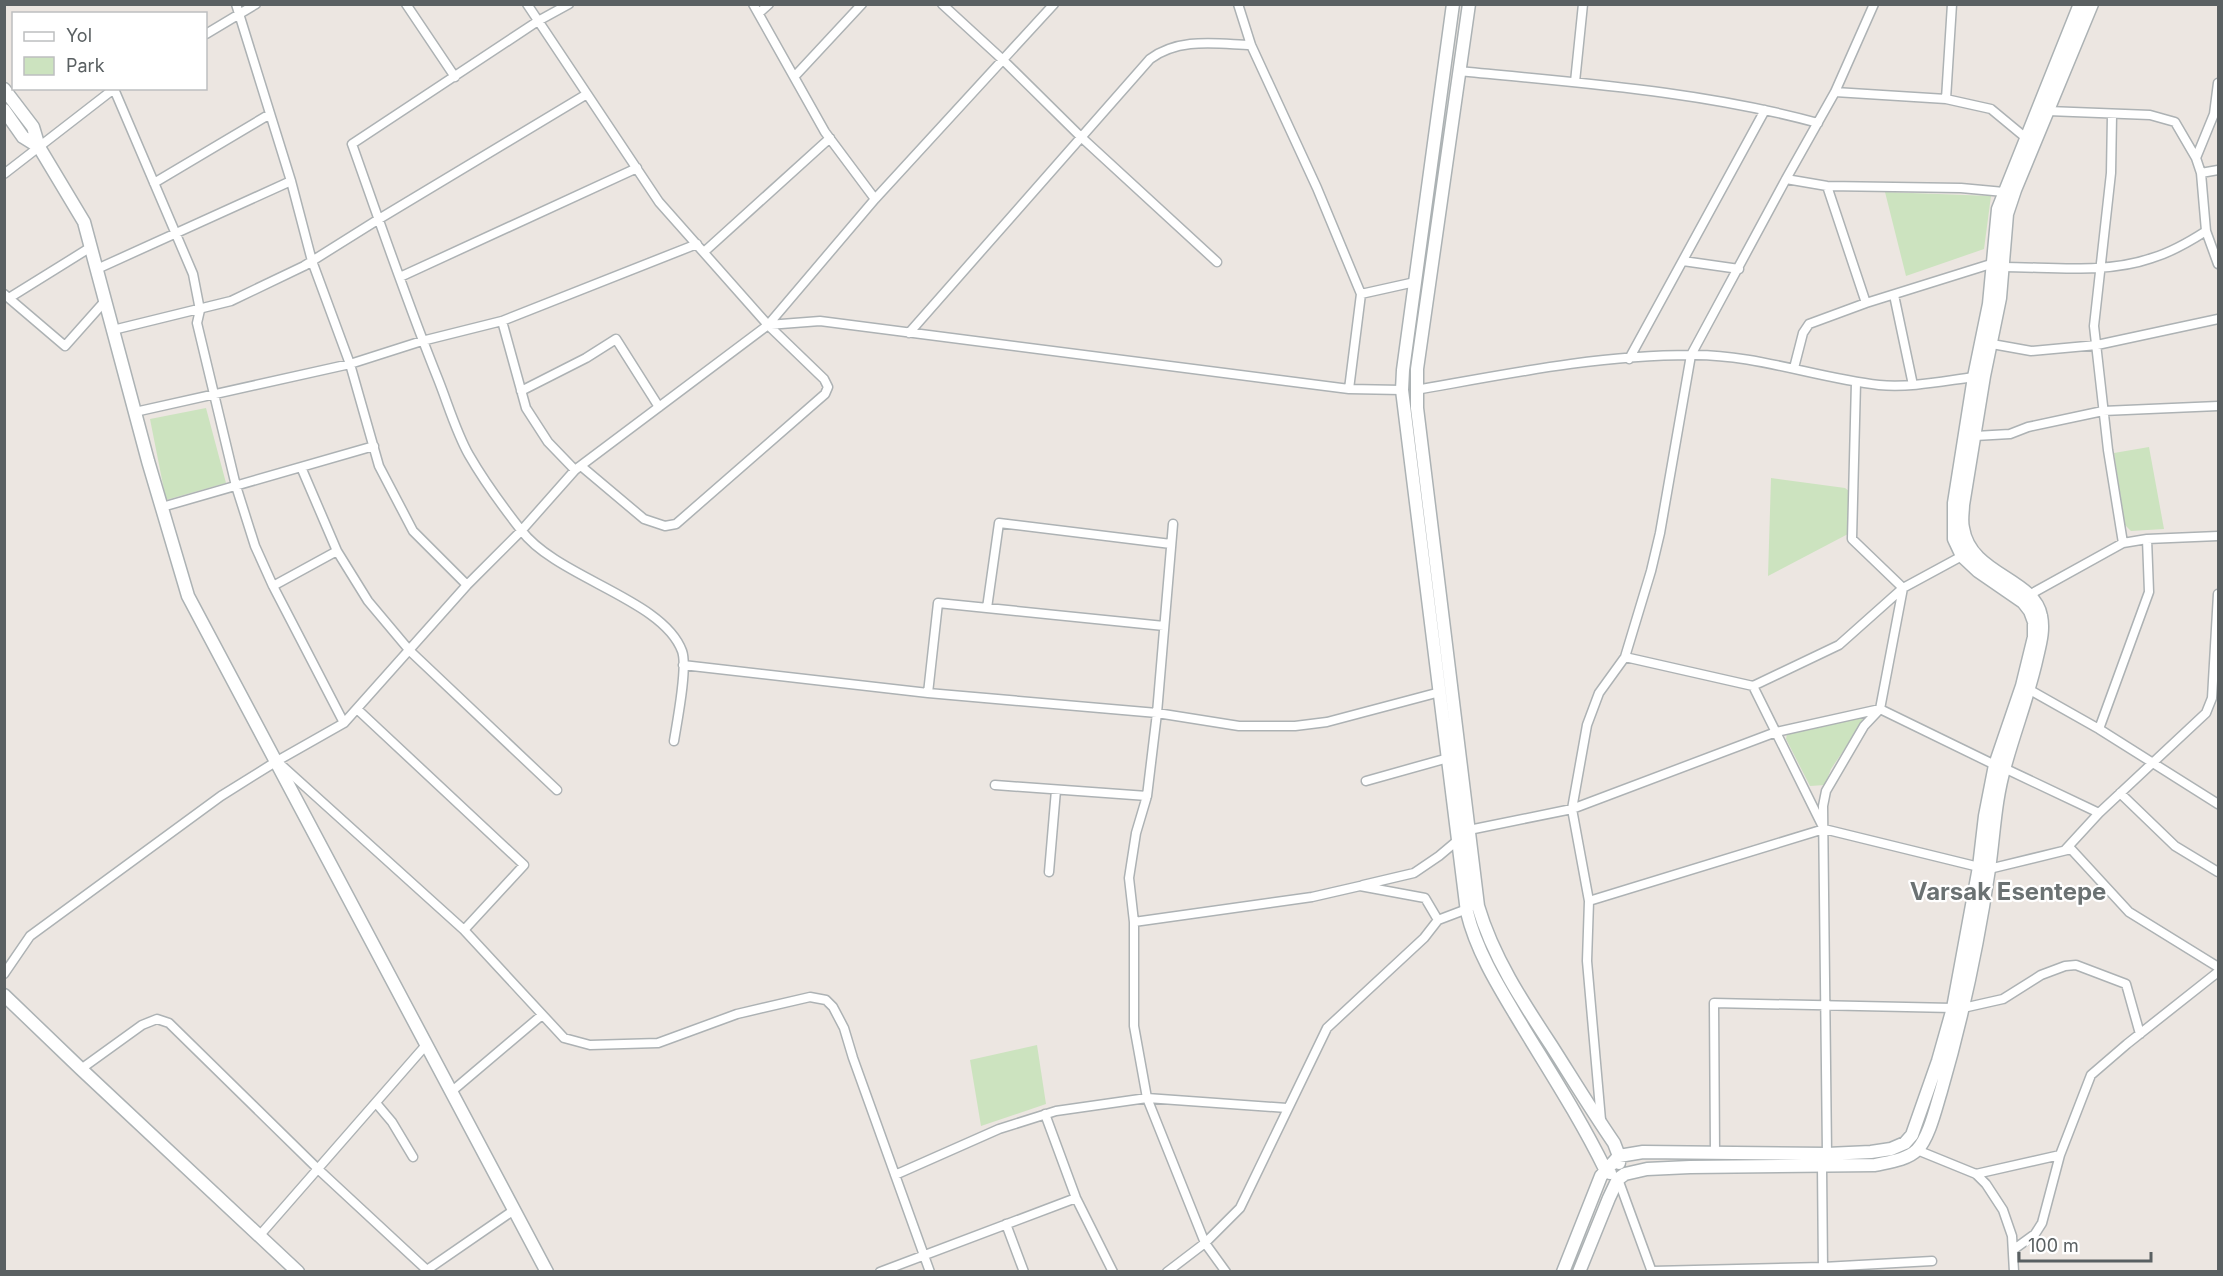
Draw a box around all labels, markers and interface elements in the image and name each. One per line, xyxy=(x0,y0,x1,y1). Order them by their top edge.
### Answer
legend xyxy=(12,12,207,90)
text: Yol xyxy=(66,25,92,46)
text: Park xyxy=(66,55,105,76)
district label: Varsak Esentepe xyxy=(1910,877,2106,906)
scale bar xyxy=(2019,1225,2151,1263)
text: 100 m xyxy=(2028,1235,2079,1256)

